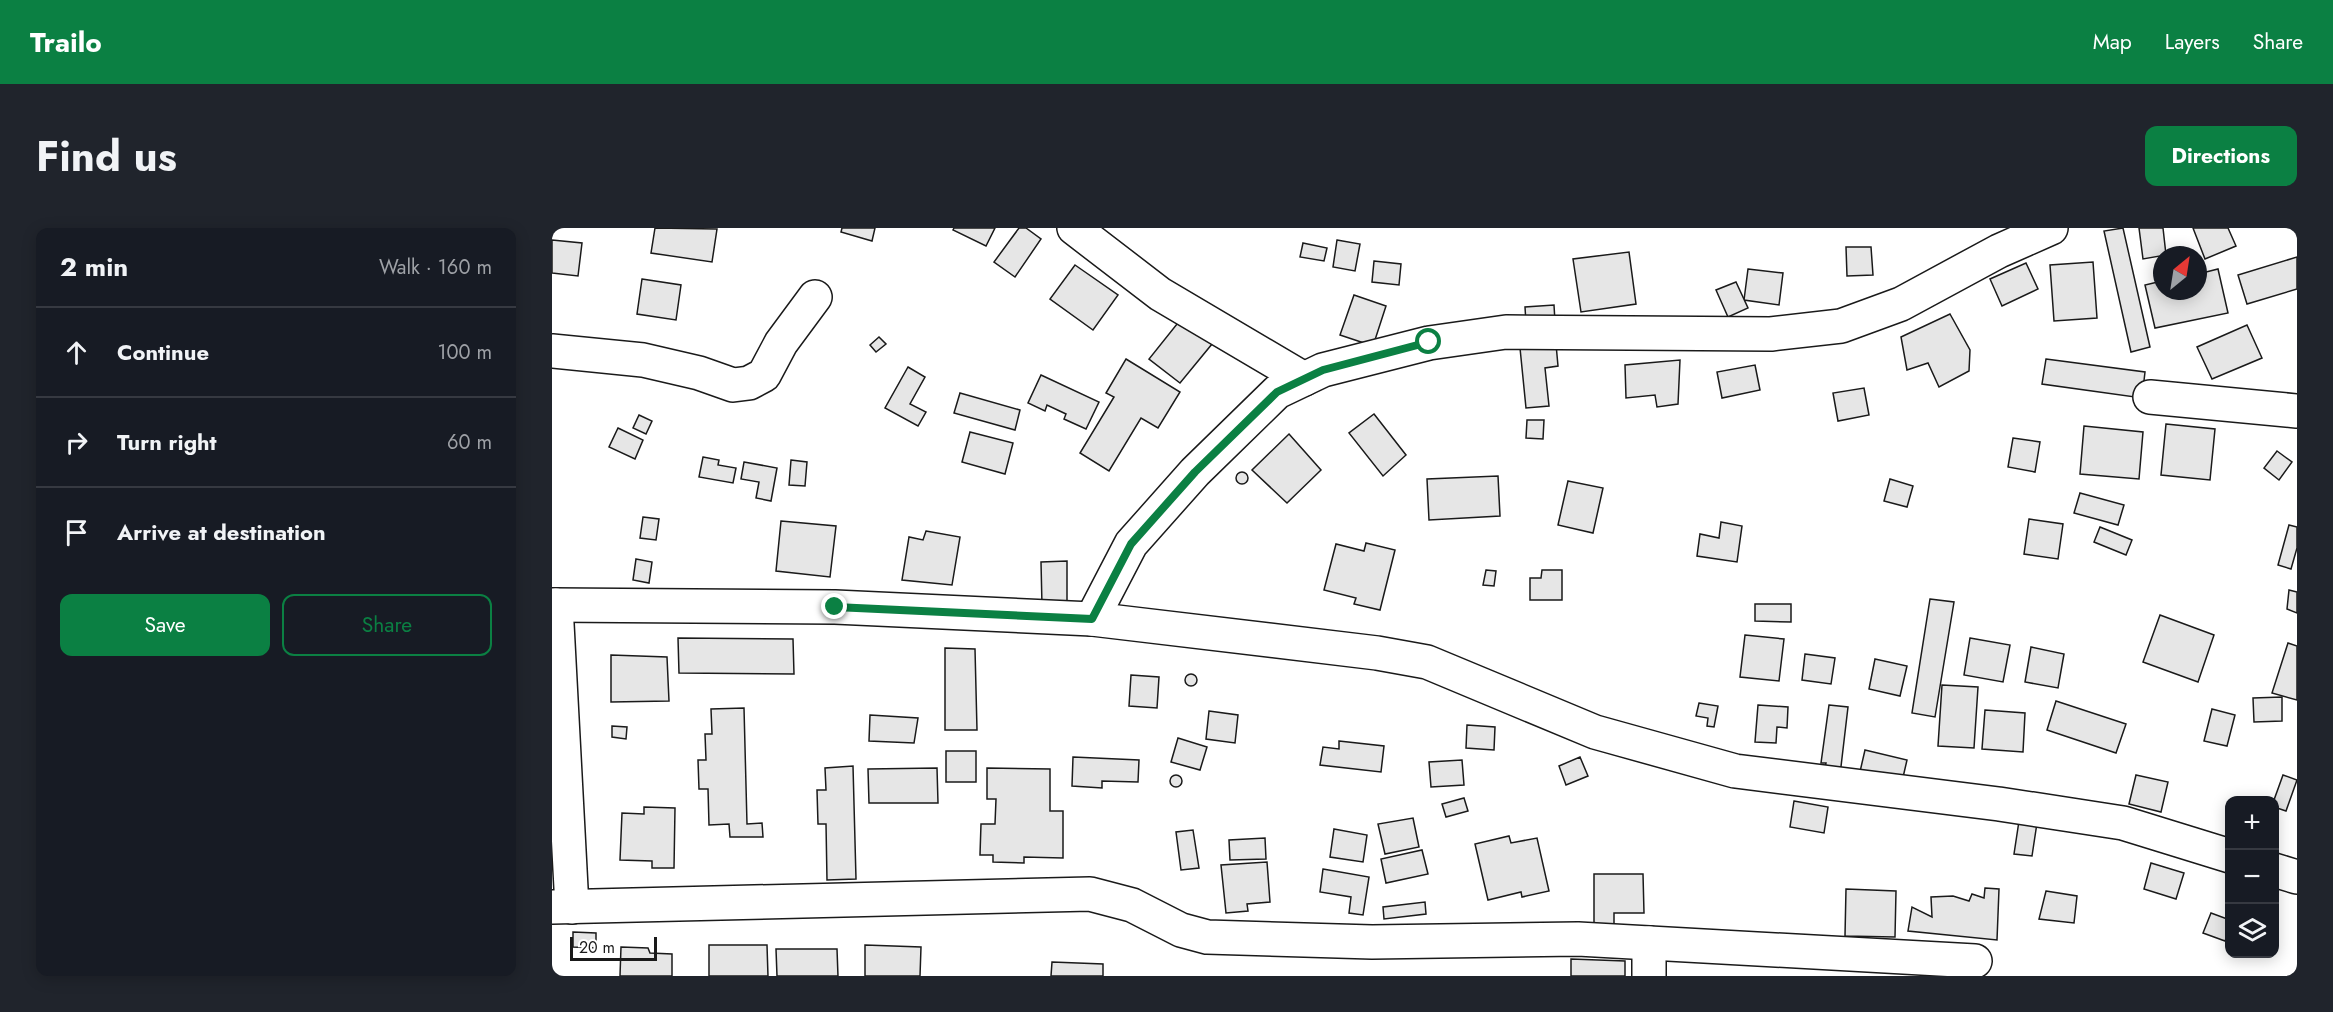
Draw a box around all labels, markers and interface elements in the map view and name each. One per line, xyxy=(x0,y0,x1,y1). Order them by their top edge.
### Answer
text: Trailo xyxy=(30,22,102,63)
text: Map xyxy=(2093,27,2132,57)
text: Layers xyxy=(2165,27,2220,57)
text: Share xyxy=(2253,27,2303,57)
text: Find us xyxy=(36,126,177,187)
button: Directions xyxy=(2145,126,2297,186)
north arrow xyxy=(2153,246,2207,300)
text: 2 min xyxy=(60,248,128,286)
text: Walk · 160 m xyxy=(379,253,492,282)
route start xyxy=(1415,328,1441,354)
icon: ahead xyxy=(60,336,93,369)
text: Continue xyxy=(117,336,209,368)
text: 100 m xyxy=(437,338,492,367)
icon: right xyxy=(60,426,93,459)
text: Turn right xyxy=(117,426,217,458)
text: 60 m xyxy=(447,428,492,457)
icon: arrive xyxy=(60,516,93,549)
text: Arrive at destination xyxy=(117,516,326,548)
route end xyxy=(821,593,847,619)
button: Save xyxy=(60,594,270,656)
button: Share xyxy=(282,594,492,656)
map controls xyxy=(2225,796,2279,958)
button: + xyxy=(2225,796,2279,850)
button: − xyxy=(2225,850,2279,904)
button: layers xyxy=(2225,904,2279,958)
scale bar xyxy=(570,934,657,962)
text: 20 m xyxy=(579,936,615,959)

